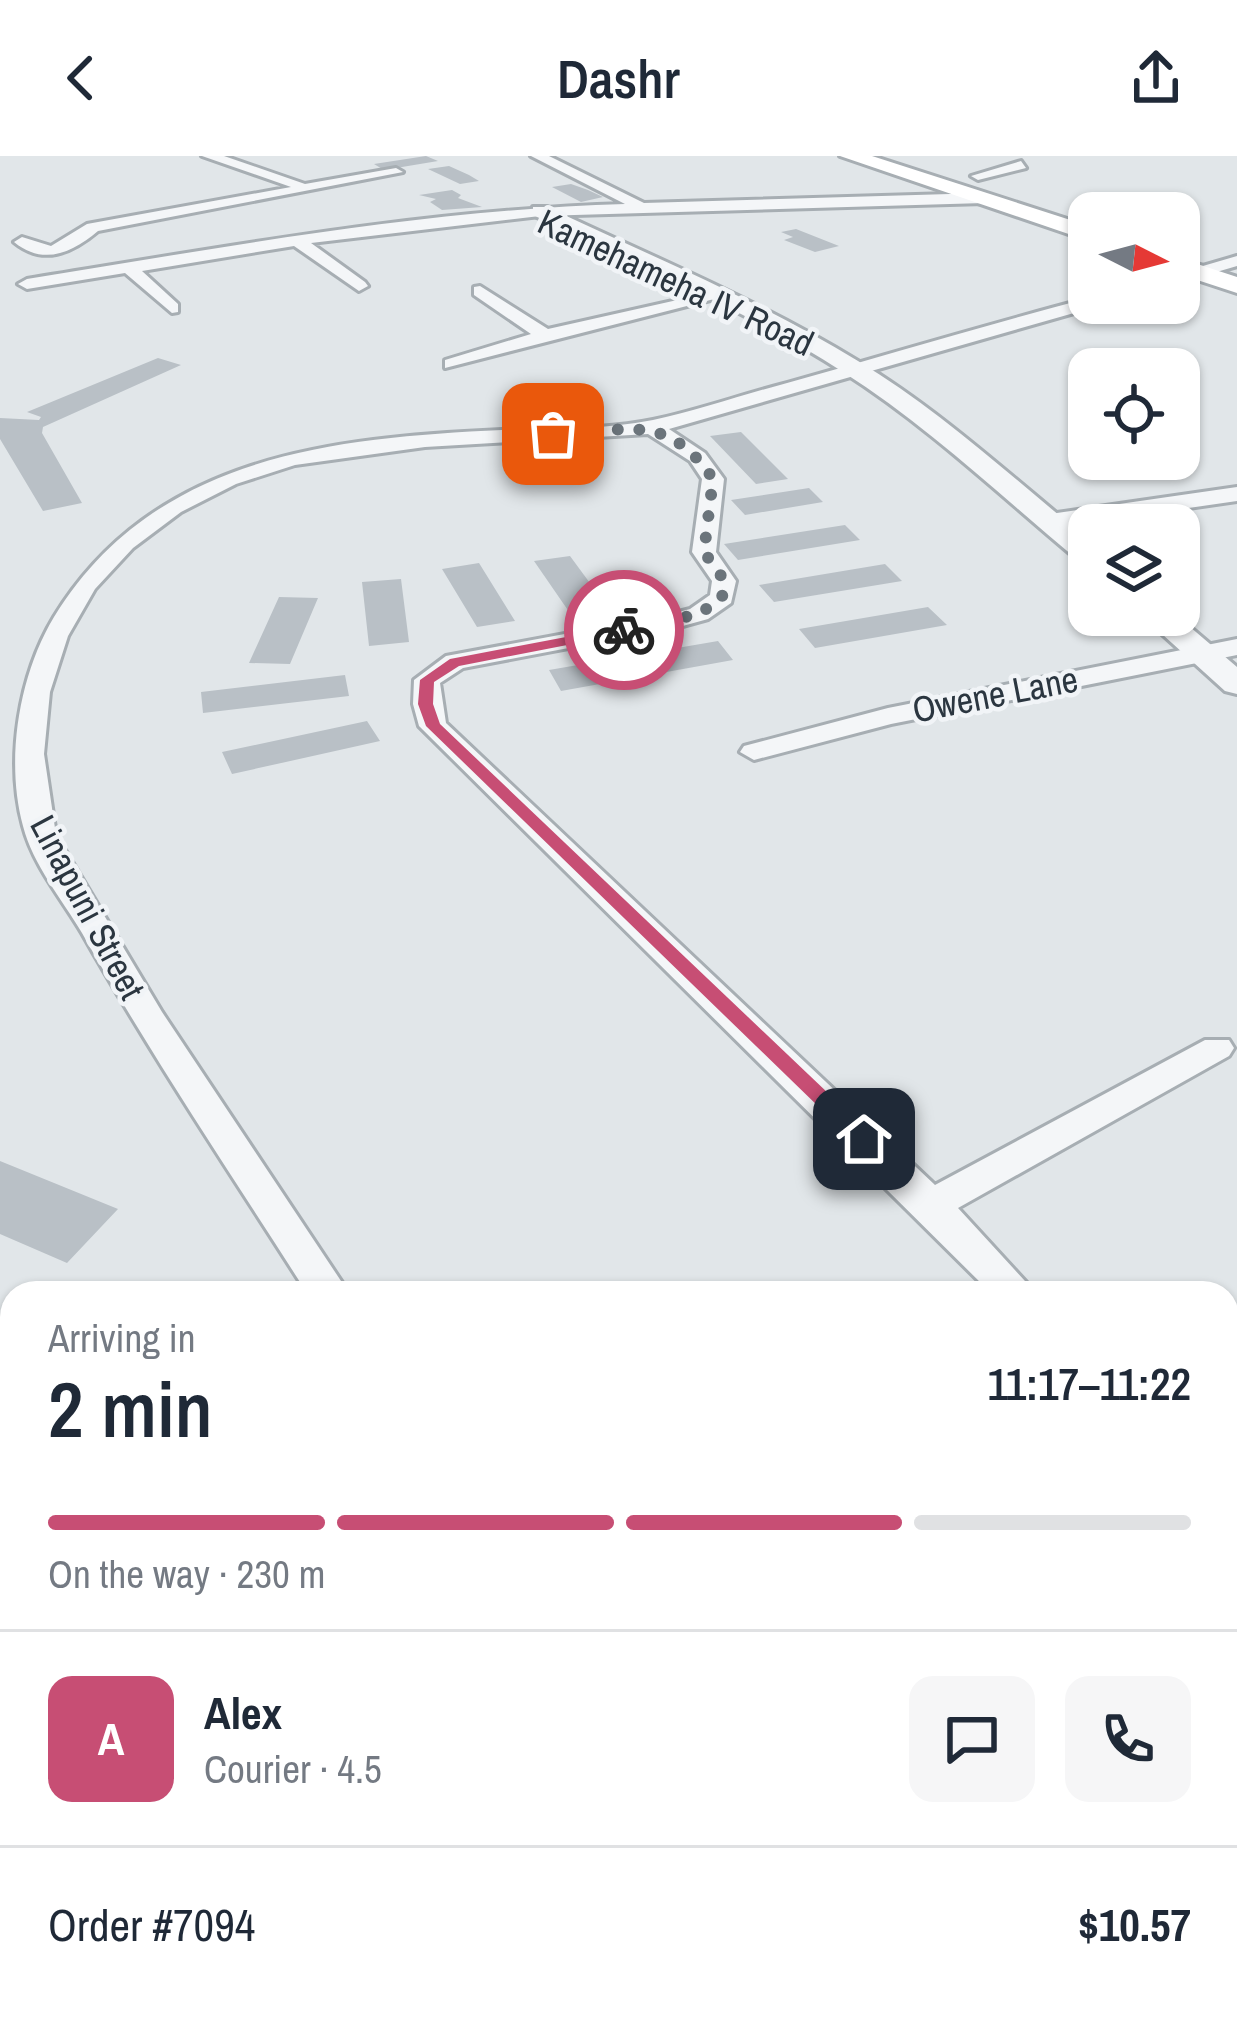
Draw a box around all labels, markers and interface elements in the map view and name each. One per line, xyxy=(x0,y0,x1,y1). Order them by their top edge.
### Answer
text: Dashr xyxy=(557,42,680,115)
icon: back xyxy=(48,45,114,111)
icon: share xyxy=(1123,45,1189,111)
north arrow xyxy=(1068,192,1200,324)
map controls xyxy=(1068,192,1200,636)
street label: Kamehameha IV Road xyxy=(531,197,821,367)
button: locate xyxy=(1068,348,1200,480)
pin xyxy=(502,383,604,485)
icon: bag xyxy=(520,401,586,467)
button: layers xyxy=(1068,504,1200,636)
courier xyxy=(564,570,684,690)
icon: bike xyxy=(591,597,657,663)
street label: Owene Lane xyxy=(908,654,1082,734)
street label: Linapuni Street xyxy=(19,807,157,1007)
pin xyxy=(813,1088,915,1190)
icon: home xyxy=(831,1106,897,1172)
text: Arriving in xyxy=(48,1312,196,1364)
text: 11:17–11:22 xyxy=(988,1353,1191,1414)
text: 2 min xyxy=(48,1356,213,1461)
text: On the way · 230 m xyxy=(48,1548,325,1600)
button: chat xyxy=(909,1676,1035,1802)
button: phone xyxy=(1065,1676,1191,1802)
text: Alex xyxy=(204,1682,282,1743)
text: A xyxy=(98,1708,124,1769)
text: Courier · 4.5 xyxy=(204,1743,382,1795)
text: Order #7094 xyxy=(48,1894,255,1955)
text: $10.57 xyxy=(1078,1894,1191,1955)

